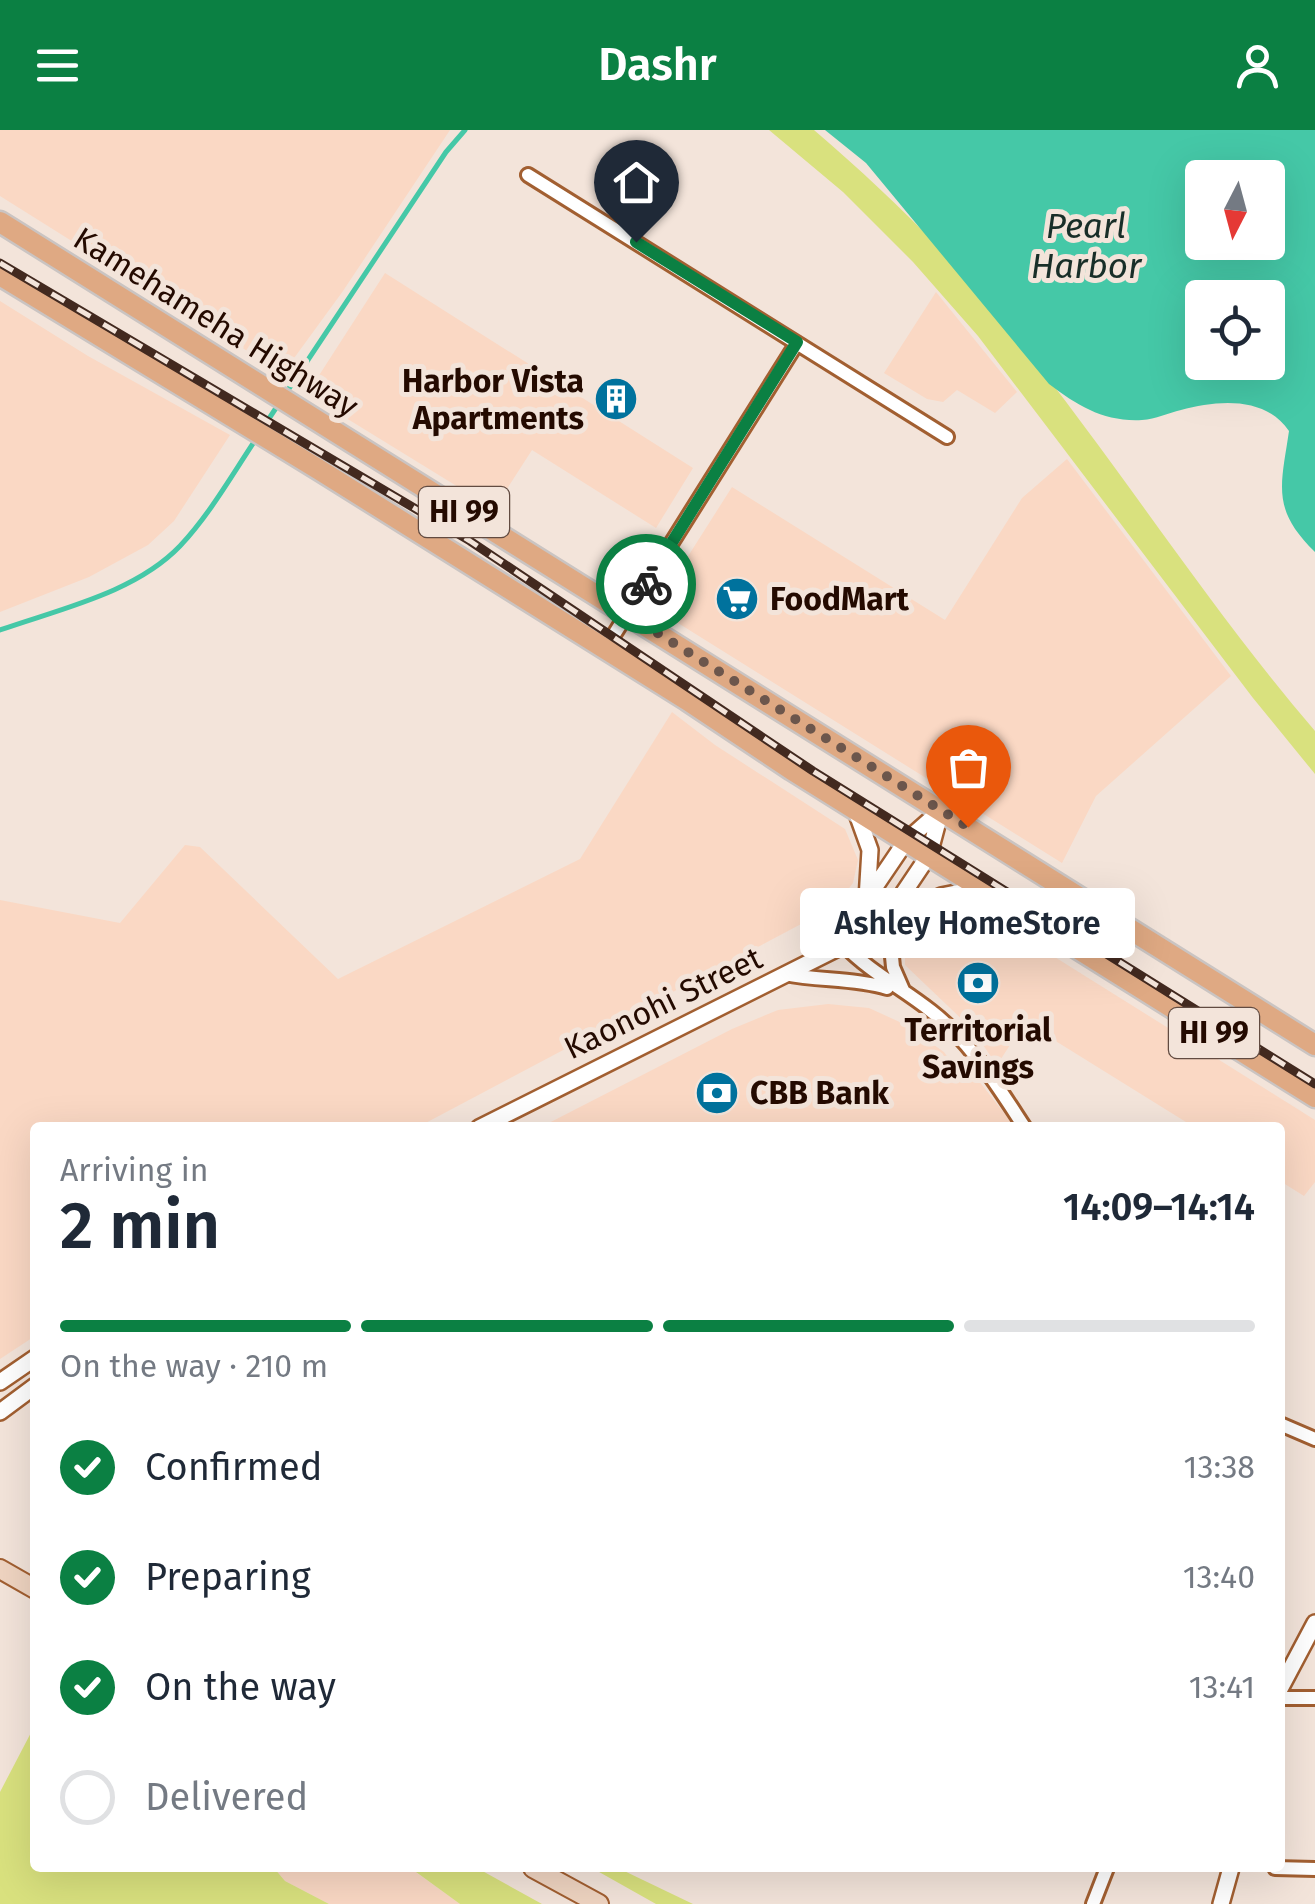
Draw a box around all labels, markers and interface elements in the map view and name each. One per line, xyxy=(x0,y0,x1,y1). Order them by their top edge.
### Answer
icon: menu xyxy=(30,38,85,93)
text: Dashr xyxy=(598,38,717,92)
icon: person xyxy=(1230,38,1285,93)
pin xyxy=(594,140,679,243)
icon: home xyxy=(609,155,664,210)
north arrow xyxy=(1185,160,1285,260)
map controls xyxy=(1185,160,1285,380)
water label: Pearl Harbor xyxy=(1031,205,1143,287)
street label: Kamehameha Highway xyxy=(67,219,365,425)
button: locate xyxy=(1185,280,1285,380)
place label: Harbor Vista Apartments xyxy=(402,362,584,437)
building icon: Harbor Vista Apartments xyxy=(593,376,639,422)
road number: HI 99 xyxy=(419,487,509,537)
courier xyxy=(596,534,696,634)
icon: bike xyxy=(619,557,674,612)
supermarket icon: FoodMart xyxy=(714,576,760,622)
place label: FoodMart xyxy=(770,580,910,618)
pin xyxy=(926,725,1011,828)
icon: bag xyxy=(941,740,996,795)
callout: Ashley HomeStore xyxy=(800,887,1136,957)
text: Ashley HomeStore xyxy=(834,904,1101,942)
street label: Kaonohi Street xyxy=(558,939,768,1067)
bank icon: Territorial Savings xyxy=(955,960,1001,1006)
road number: HI 99 xyxy=(1169,1008,1259,1058)
place label: Territorial Savings xyxy=(905,1011,1052,1086)
bank icon: CBB Bank xyxy=(694,1070,740,1116)
place label: CBB Bank xyxy=(750,1074,889,1112)
text: Arriving in xyxy=(60,1151,208,1189)
text: 14:09–14:14 xyxy=(1063,1184,1255,1230)
text: 2 min xyxy=(60,1187,220,1265)
text: On the way · 210 m xyxy=(60,1347,328,1385)
icon: check xyxy=(60,1440,115,1495)
text: Confirmed xyxy=(145,1444,323,1490)
text: 13:38 xyxy=(1184,1448,1255,1486)
icon: check xyxy=(60,1550,115,1605)
text: Preparing xyxy=(145,1554,311,1600)
text: 13:40 xyxy=(1183,1558,1255,1596)
icon: check xyxy=(60,1660,115,1715)
text: On the way xyxy=(145,1664,336,1710)
text: 13:41 xyxy=(1189,1668,1255,1706)
text: Delivered xyxy=(145,1774,308,1820)

